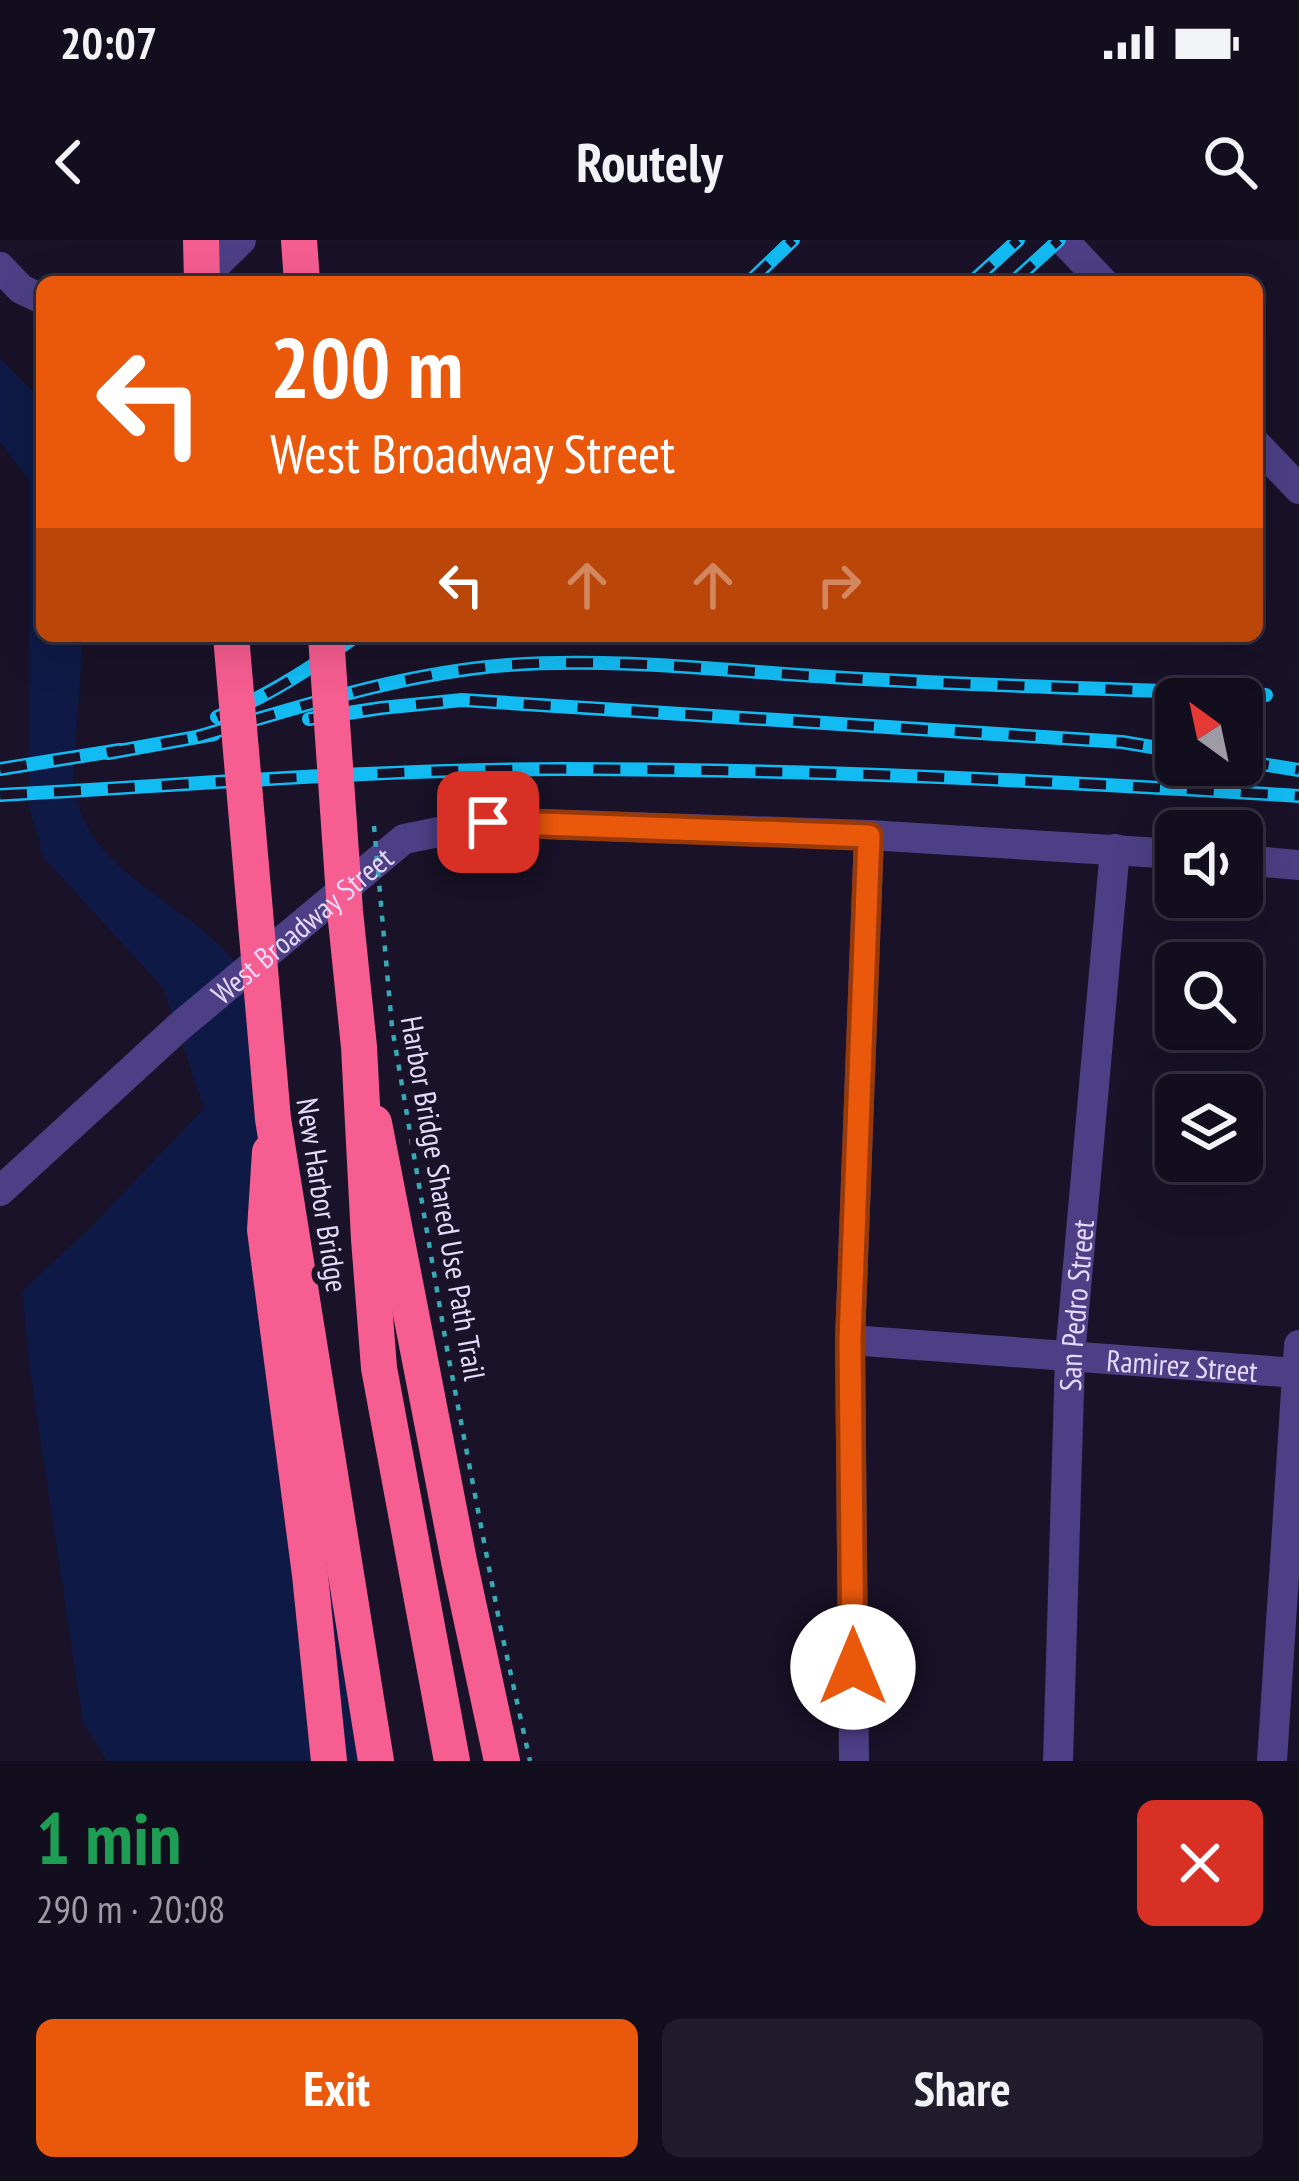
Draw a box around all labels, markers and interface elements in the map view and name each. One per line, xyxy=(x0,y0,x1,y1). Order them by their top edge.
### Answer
text: 20:07 xyxy=(60,13,157,71)
text: Routely xyxy=(576,127,723,197)
icon: back xyxy=(36,129,102,195)
icon: search xyxy=(1197,129,1263,195)
text: 200 m xyxy=(270,312,463,421)
icon: left xyxy=(72,324,228,480)
text: West Broadway Street xyxy=(270,418,675,488)
icon: left xyxy=(428,552,494,618)
icon: ahead xyxy=(554,552,620,618)
icon: ahead xyxy=(680,552,746,618)
icon: right xyxy=(806,552,872,618)
north arrow xyxy=(1155,678,1263,786)
map controls xyxy=(1155,678,1263,1182)
pin xyxy=(437,771,539,873)
icon: arrive xyxy=(455,789,521,855)
button: sound xyxy=(1155,810,1263,918)
street label: West Broadway Street xyxy=(202,837,401,1012)
button: search xyxy=(1155,942,1263,1050)
street label: Harbor Bridge Shared Use Path Trail xyxy=(393,1013,495,1383)
button: layers xyxy=(1155,1074,1263,1182)
street label: New Harbor Bridge xyxy=(288,1095,358,1295)
street label: San Pedro Street xyxy=(1049,1217,1102,1392)
street label: Ramirez Street xyxy=(1105,1339,1260,1390)
position arrow xyxy=(790,1604,916,1730)
text: 1 min xyxy=(36,1791,181,1884)
button: close xyxy=(1137,1800,1263,1926)
text: 290 m · 20:08 xyxy=(36,1883,225,1934)
button: Exit xyxy=(36,2019,638,2157)
button: Share xyxy=(662,2019,1263,2157)

